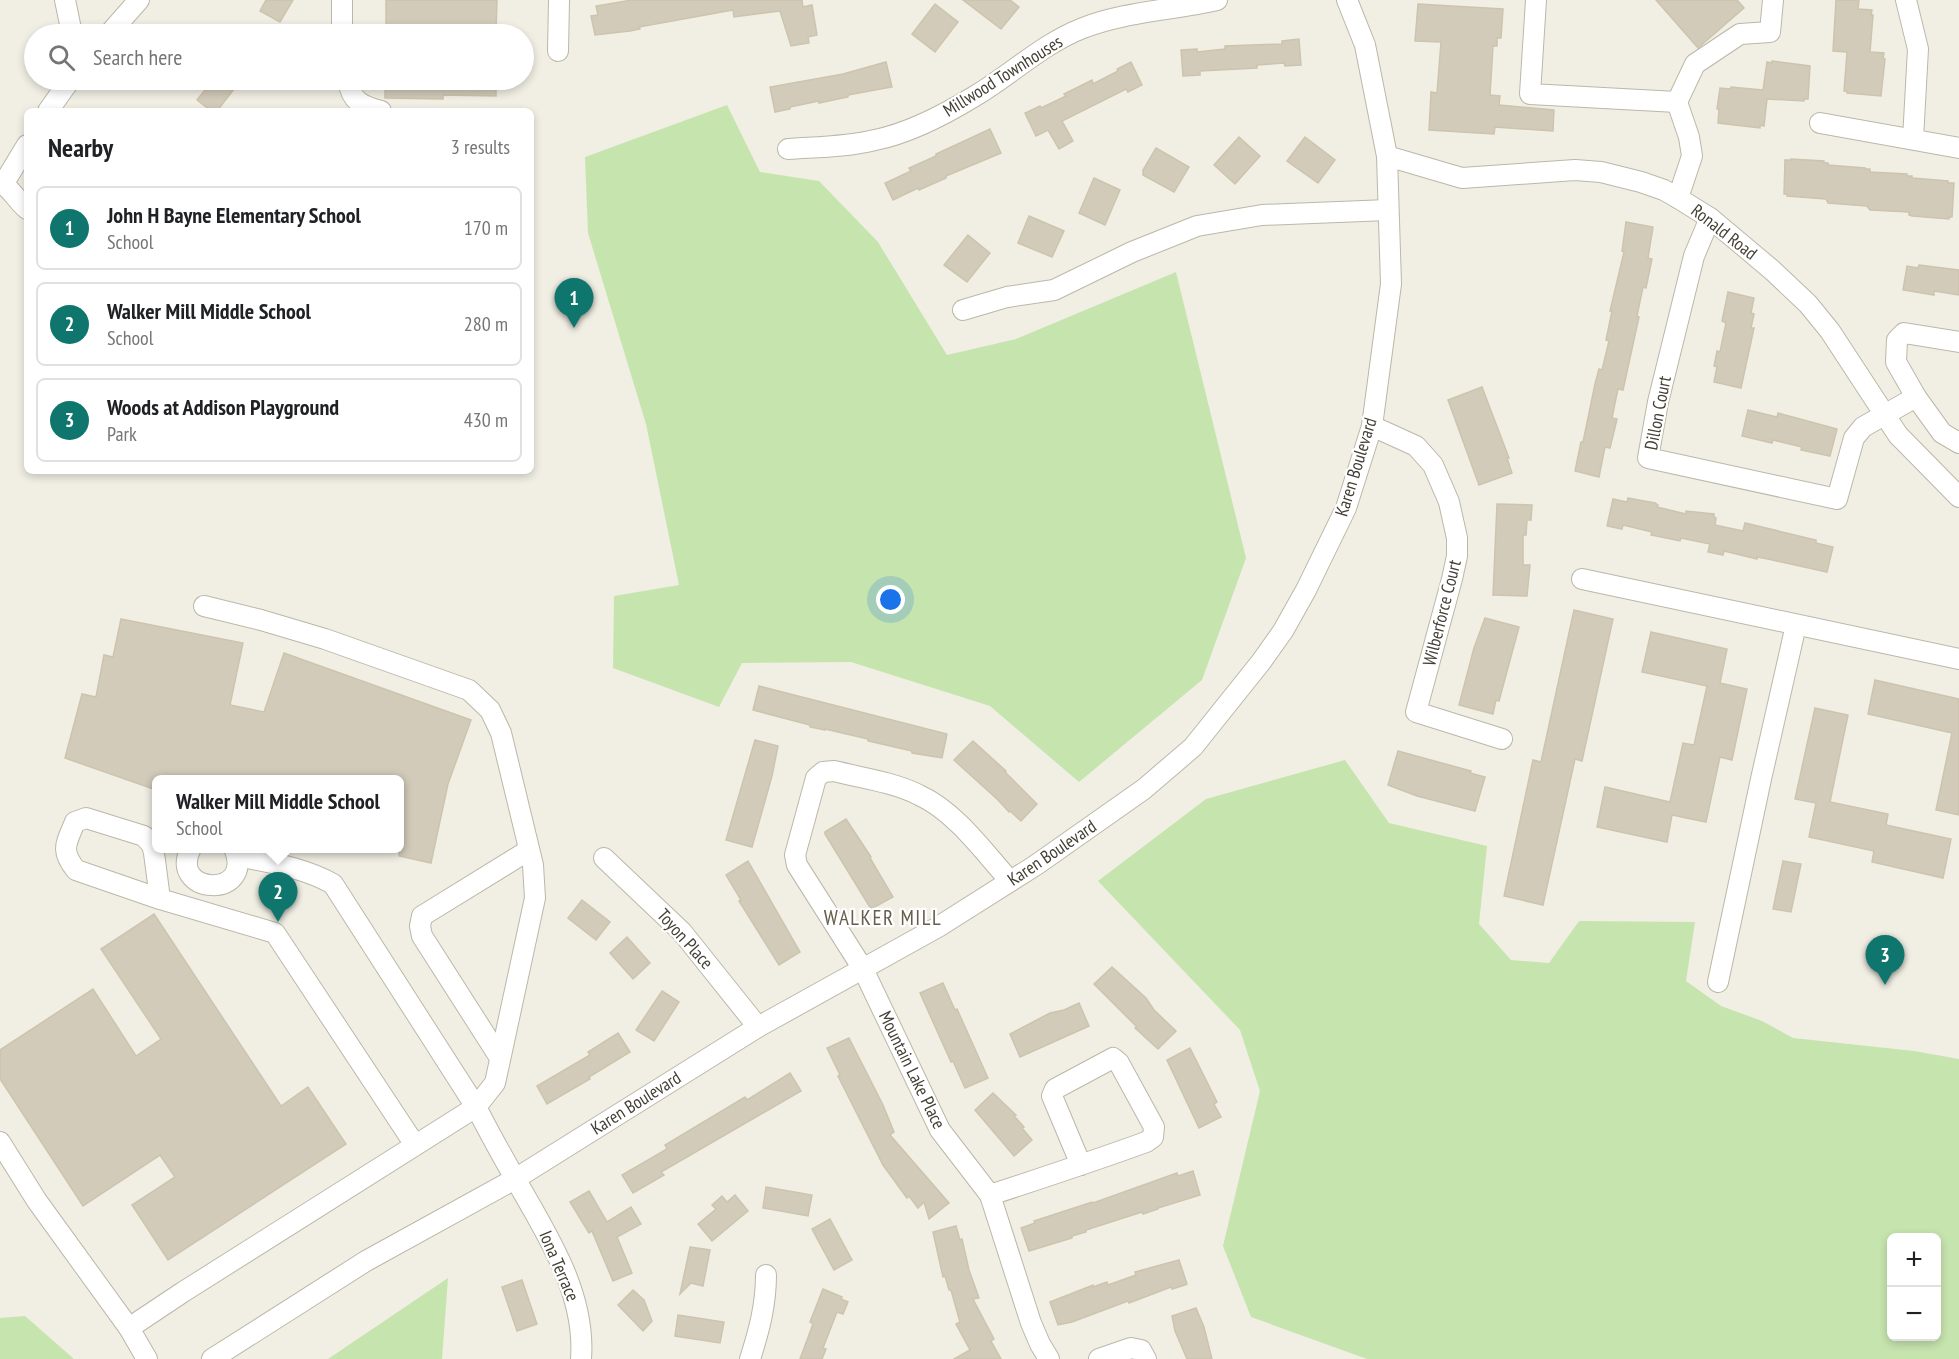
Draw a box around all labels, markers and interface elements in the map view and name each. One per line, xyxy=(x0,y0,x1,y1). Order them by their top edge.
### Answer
search box xyxy=(24,24,534,90)
street label: Millwood Townhouses xyxy=(939,30,1067,121)
icon: search xyxy=(45,41,78,74)
text: Search here xyxy=(93,43,182,71)
text: Nearby xyxy=(48,131,113,164)
text: 3 results xyxy=(451,134,510,160)
street label: Ronald Road xyxy=(1687,199,1762,264)
text: John H Bayne Elementary School xyxy=(107,201,361,229)
text: 1 xyxy=(65,215,74,241)
text: 170 m xyxy=(464,215,508,241)
text: School xyxy=(107,229,153,255)
pin: 1 xyxy=(554,278,594,328)
text: Walker Mill Middle School xyxy=(107,297,311,325)
text: 2 xyxy=(65,311,74,337)
text: 280 m xyxy=(464,311,508,337)
text: School xyxy=(107,325,153,351)
street label: Dillon Court xyxy=(1639,374,1676,452)
text: Woods at Addison Playground xyxy=(107,393,339,421)
text: 3 xyxy=(65,407,74,433)
text: 430 m xyxy=(464,407,508,433)
street label: Karen Boulevard xyxy=(1330,415,1381,519)
text: Park xyxy=(107,421,137,447)
street label: Wilberforce Court xyxy=(1417,557,1466,668)
your location xyxy=(876,585,905,614)
popup xyxy=(152,775,404,853)
text: Walker Mill Middle School xyxy=(176,787,380,815)
text: School xyxy=(176,815,222,841)
street label: Karen Boulevard xyxy=(1003,815,1100,891)
pin: 2 xyxy=(258,872,298,922)
street label: Toyon Place xyxy=(652,904,718,974)
district label: WALKER MILL xyxy=(824,904,942,931)
pin: 3 xyxy=(1866,936,1904,985)
street label: Mountain Lake Place xyxy=(874,1007,951,1132)
street label: Karen Boulevard xyxy=(586,1066,685,1139)
street label: Iona Terrace xyxy=(534,1227,585,1305)
map controls xyxy=(1887,1233,1941,1341)
button: + xyxy=(1887,1233,1941,1287)
button: − xyxy=(1887,1287,1941,1341)

